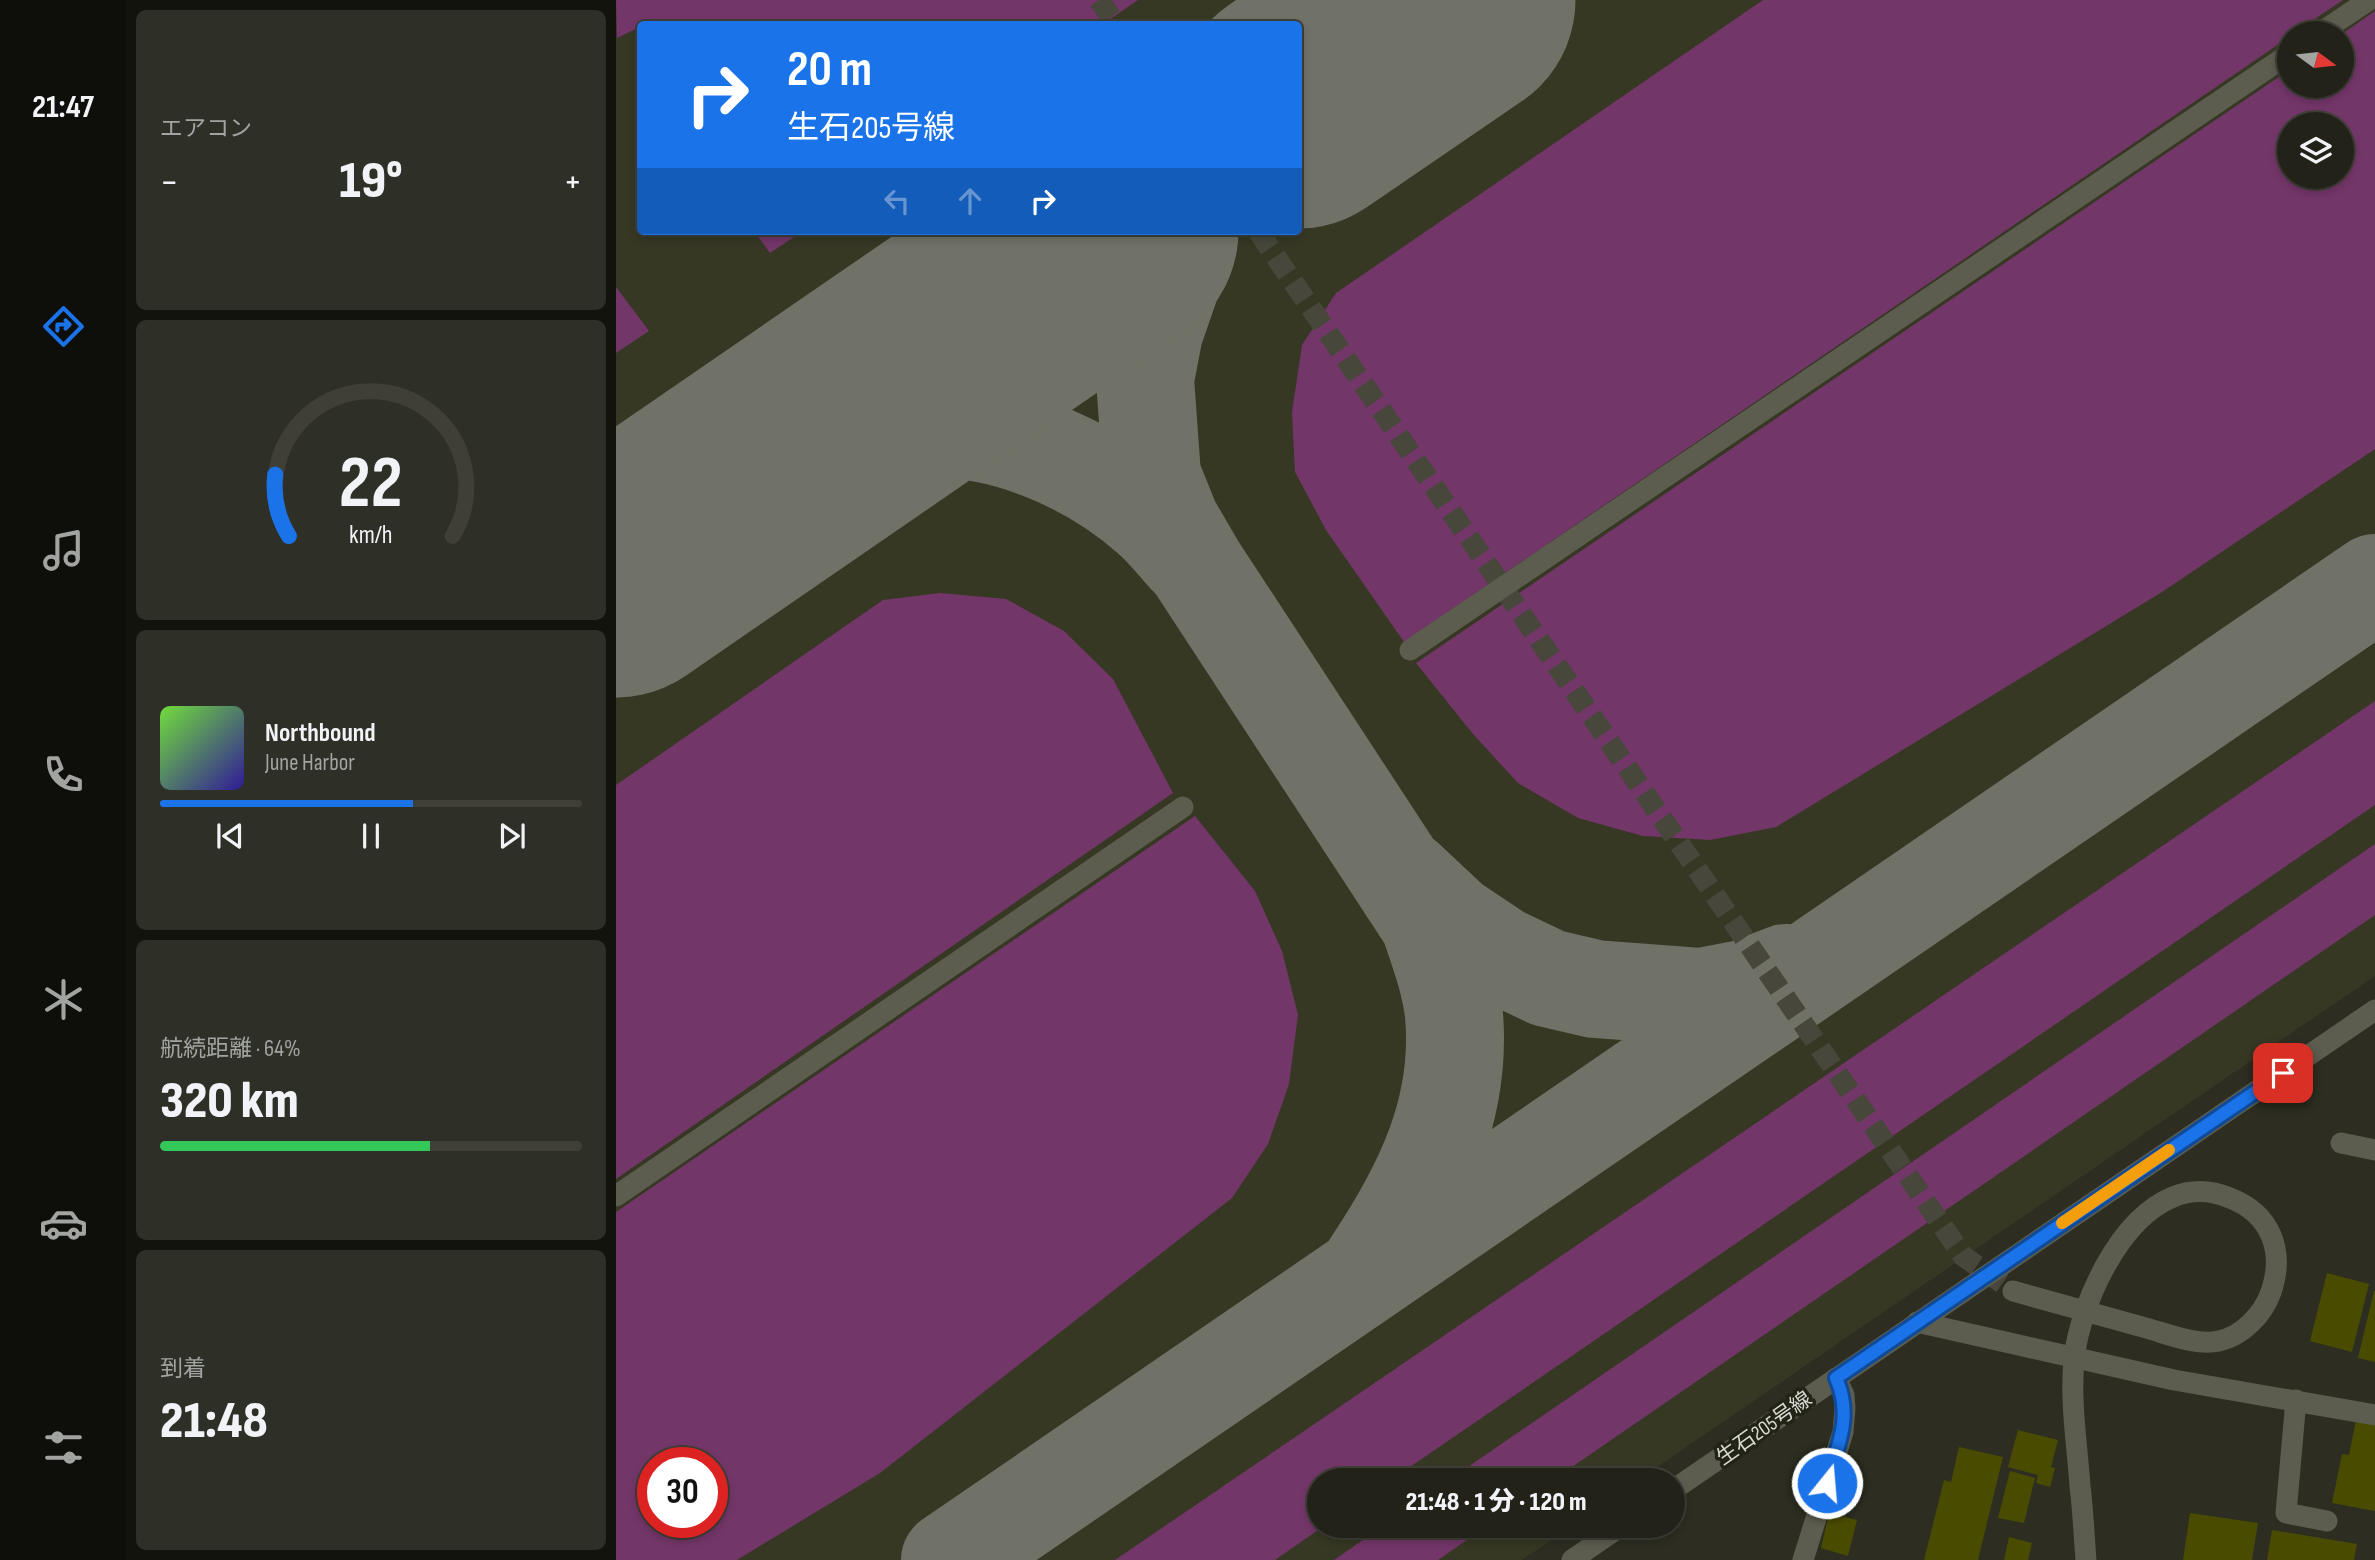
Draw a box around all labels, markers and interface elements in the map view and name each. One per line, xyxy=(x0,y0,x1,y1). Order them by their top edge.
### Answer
north arrow xyxy=(2277,21,2354,98)
map controls xyxy=(2277,21,2354,189)
text: 20 m xyxy=(787,41,872,100)
icon: right xyxy=(672,49,763,140)
text: 21:47 xyxy=(32,88,94,127)
text: 生石205号線 xyxy=(787,109,955,148)
button: layers xyxy=(2277,112,2354,189)
text: エアコン xyxy=(160,115,252,143)
text: 19° xyxy=(339,150,403,213)
text: − xyxy=(160,160,179,205)
text: + xyxy=(563,160,582,205)
icon: left xyxy=(878,182,916,220)
icon: ahead xyxy=(951,182,989,220)
icon: right xyxy=(1024,182,1062,220)
icon: directions xyxy=(39,302,88,351)
text: 22 xyxy=(339,440,403,528)
text: km/h xyxy=(349,520,393,551)
icon: music xyxy=(39,526,88,575)
text: Northbound xyxy=(265,718,376,749)
text: June Harbor xyxy=(265,749,355,777)
icon: phone xyxy=(39,750,88,799)
icon: previous xyxy=(211,817,249,855)
icon: pause xyxy=(352,817,390,855)
icon: next xyxy=(493,817,531,855)
icon: climate xyxy=(39,975,88,1024)
text: 航続距離 · 64% xyxy=(160,1035,301,1063)
pin xyxy=(2253,1043,2313,1103)
icon: arrive xyxy=(2264,1054,2302,1092)
text: 320 km xyxy=(160,1070,299,1133)
icon: car xyxy=(39,1199,88,1248)
text: 到着 xyxy=(160,1355,206,1383)
street label: 生石205号線 xyxy=(1712,1386,1817,1470)
text: 21:48 xyxy=(160,1390,268,1453)
icon: filters xyxy=(39,1423,88,1472)
position arrow xyxy=(1790,1446,1864,1520)
speed limit sign: 30 xyxy=(637,1447,728,1538)
text: 21:48 · 1 分 · 120 m xyxy=(1406,1487,1586,1518)

